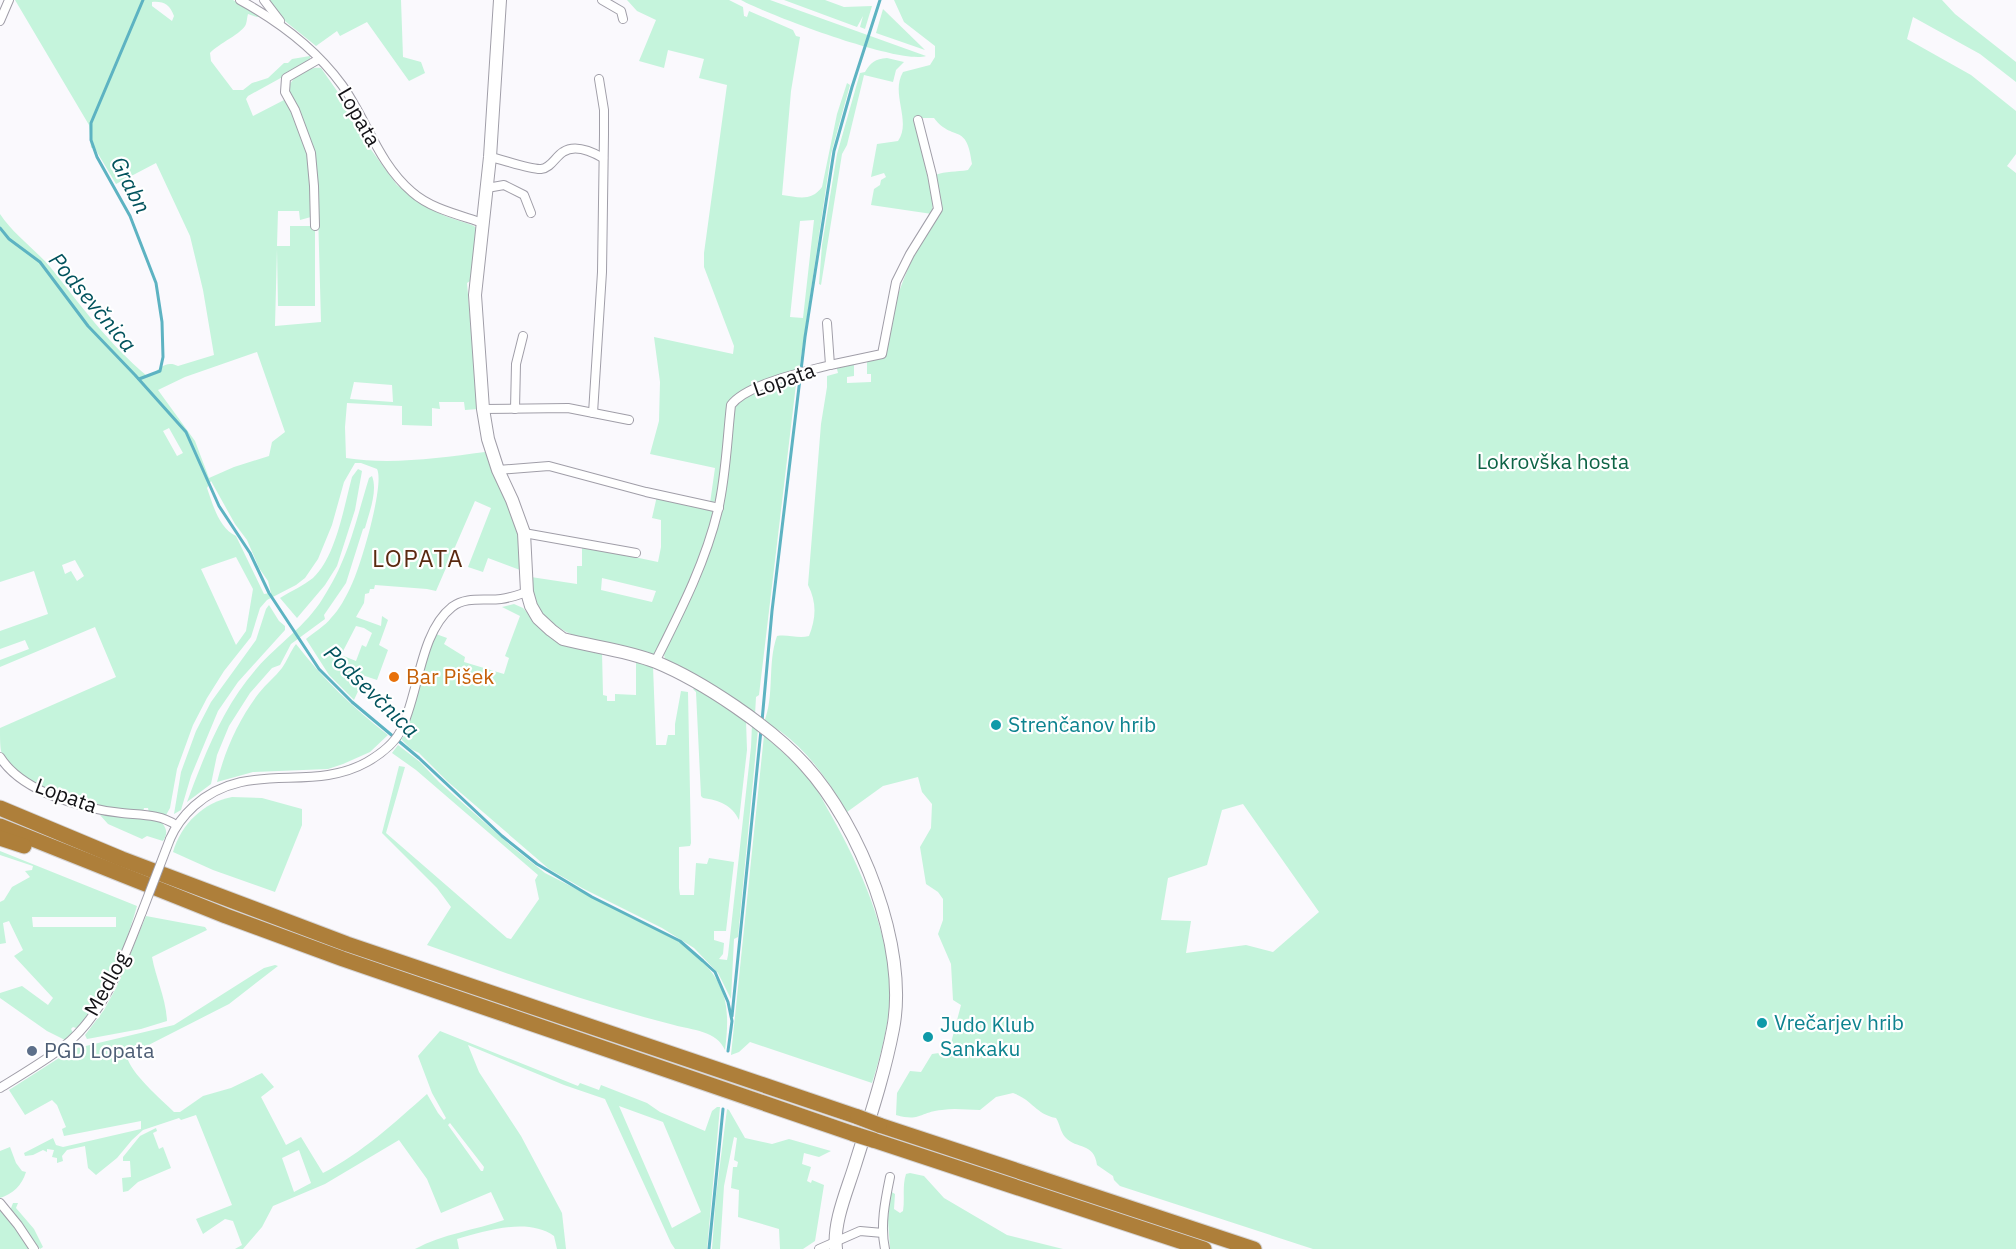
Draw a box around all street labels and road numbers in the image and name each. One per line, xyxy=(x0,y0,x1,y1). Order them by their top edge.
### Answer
street label: Lopata xyxy=(332,82,388,151)
street label: Lopata xyxy=(749,355,819,403)
street label: Lopata xyxy=(31,771,101,819)
street label: Medlog xyxy=(77,946,135,1021)

